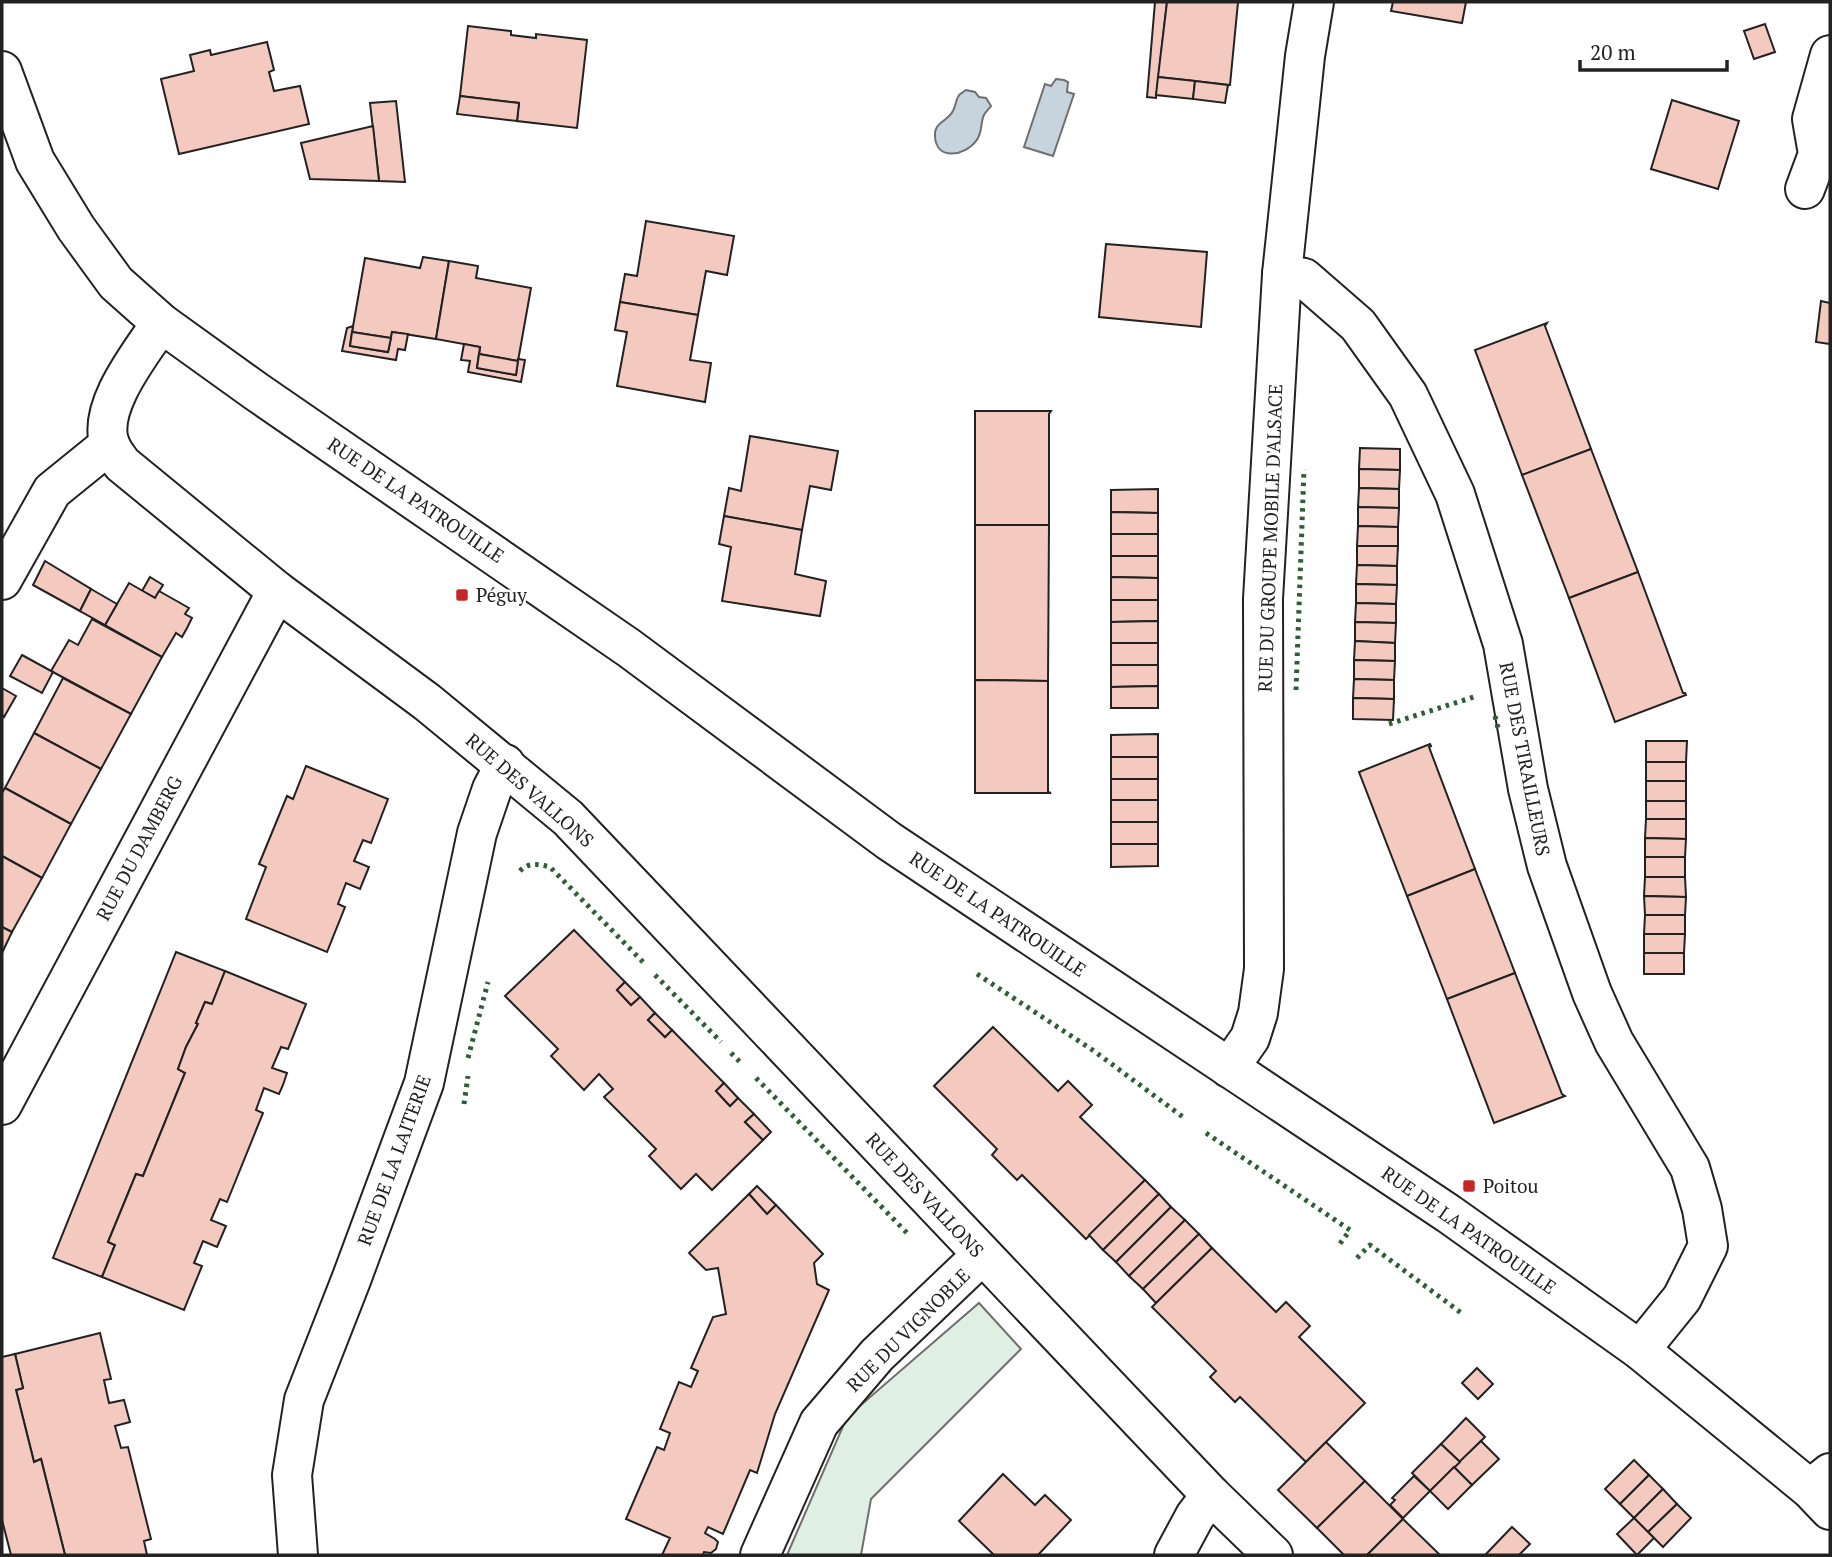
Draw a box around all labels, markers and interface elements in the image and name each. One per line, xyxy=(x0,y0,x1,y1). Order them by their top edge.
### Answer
scale bar xyxy=(1580,28,1727,72)
text: 20 m xyxy=(1590,38,1636,66)
street label: RUE DU GROUPE MOBILE D'ALSACE xyxy=(1252,383,1287,693)
street label: RUE DE LA PATROUILLE xyxy=(323,431,509,568)
place label: Péguy xyxy=(476,582,527,607)
marker: Péguy xyxy=(454,587,470,603)
street label: RUE DES TIRAILLEURS xyxy=(1494,660,1557,858)
street label: RUE DES VALLONS xyxy=(461,727,600,852)
street label: RUE DU DAMBERG xyxy=(90,771,187,925)
street label: RUE DE LA PATROUILLE xyxy=(905,845,1091,982)
street label: RUE DE LA LAITERIE xyxy=(351,1071,436,1249)
street label: RUE DES VALLONS xyxy=(861,1127,990,1262)
street label: RUE DE LA PATROUILLE xyxy=(1377,1160,1561,1299)
place label: Poitou xyxy=(1483,1173,1539,1198)
marker: Poitou xyxy=(1461,1178,1477,1194)
street label: RUE DU VIGNOBLE xyxy=(841,1263,975,1397)

